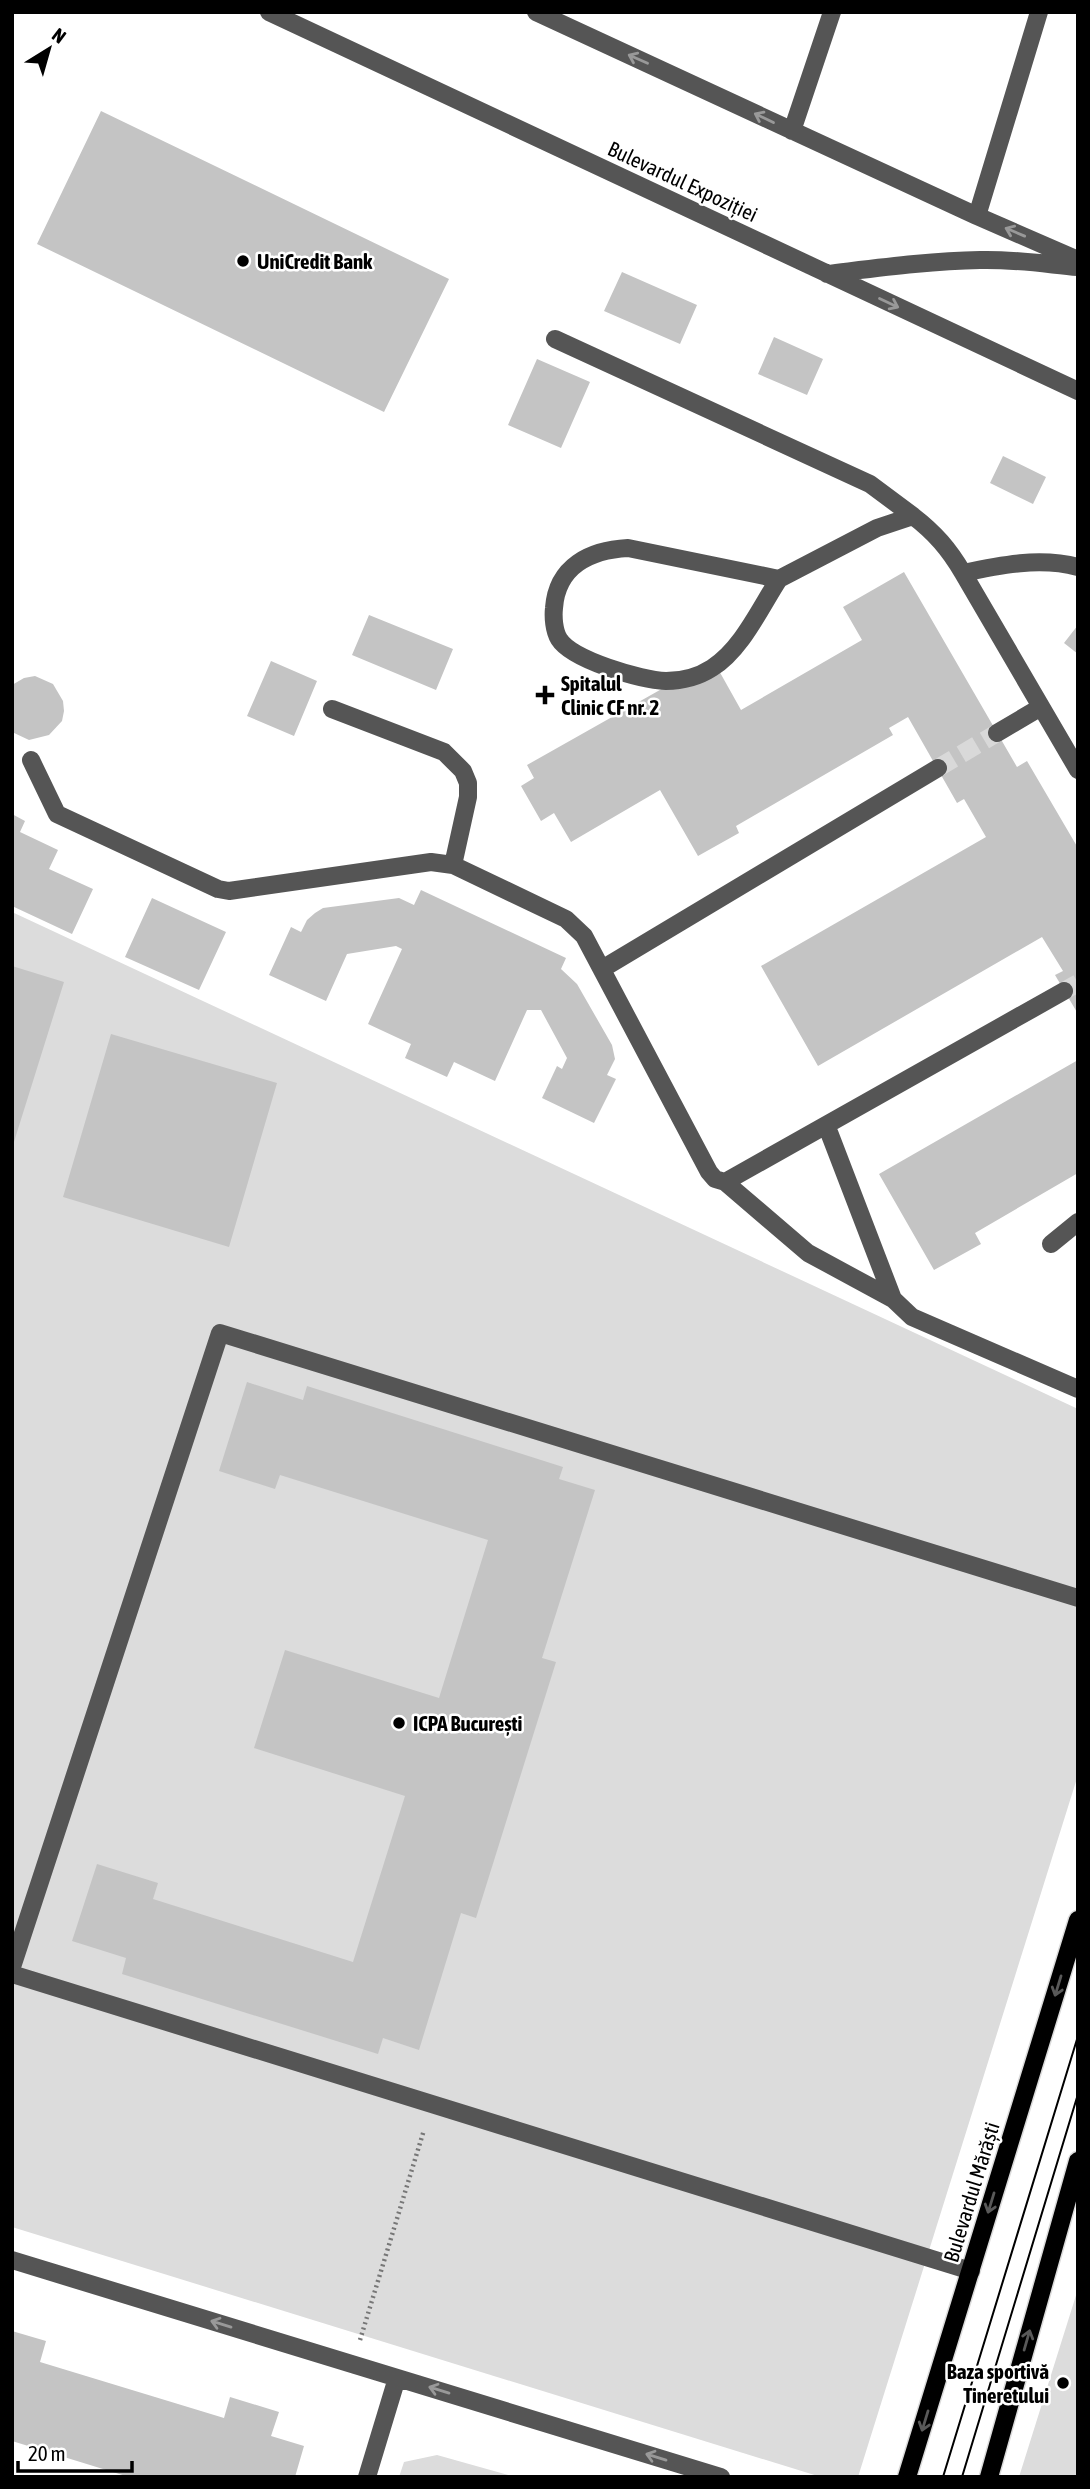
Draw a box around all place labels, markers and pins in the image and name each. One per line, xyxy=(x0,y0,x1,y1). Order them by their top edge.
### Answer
place label: UniCredit Bank xyxy=(257,249,373,273)
marker: UniCredit Bank xyxy=(235,253,251,269)
place label: Spitalul Clinic CF nr. 2 xyxy=(561,671,659,719)
marker: Spitalul Clinic CF nr. 2 xyxy=(535,685,555,705)
place label: ICPA București xyxy=(413,1711,522,1736)
marker: ICPA București xyxy=(391,1715,407,1731)
place label: Baza sportivă Tineretului xyxy=(947,2359,1049,2407)
marker: Baza sportivă Tineretului xyxy=(1055,2375,1071,2391)

